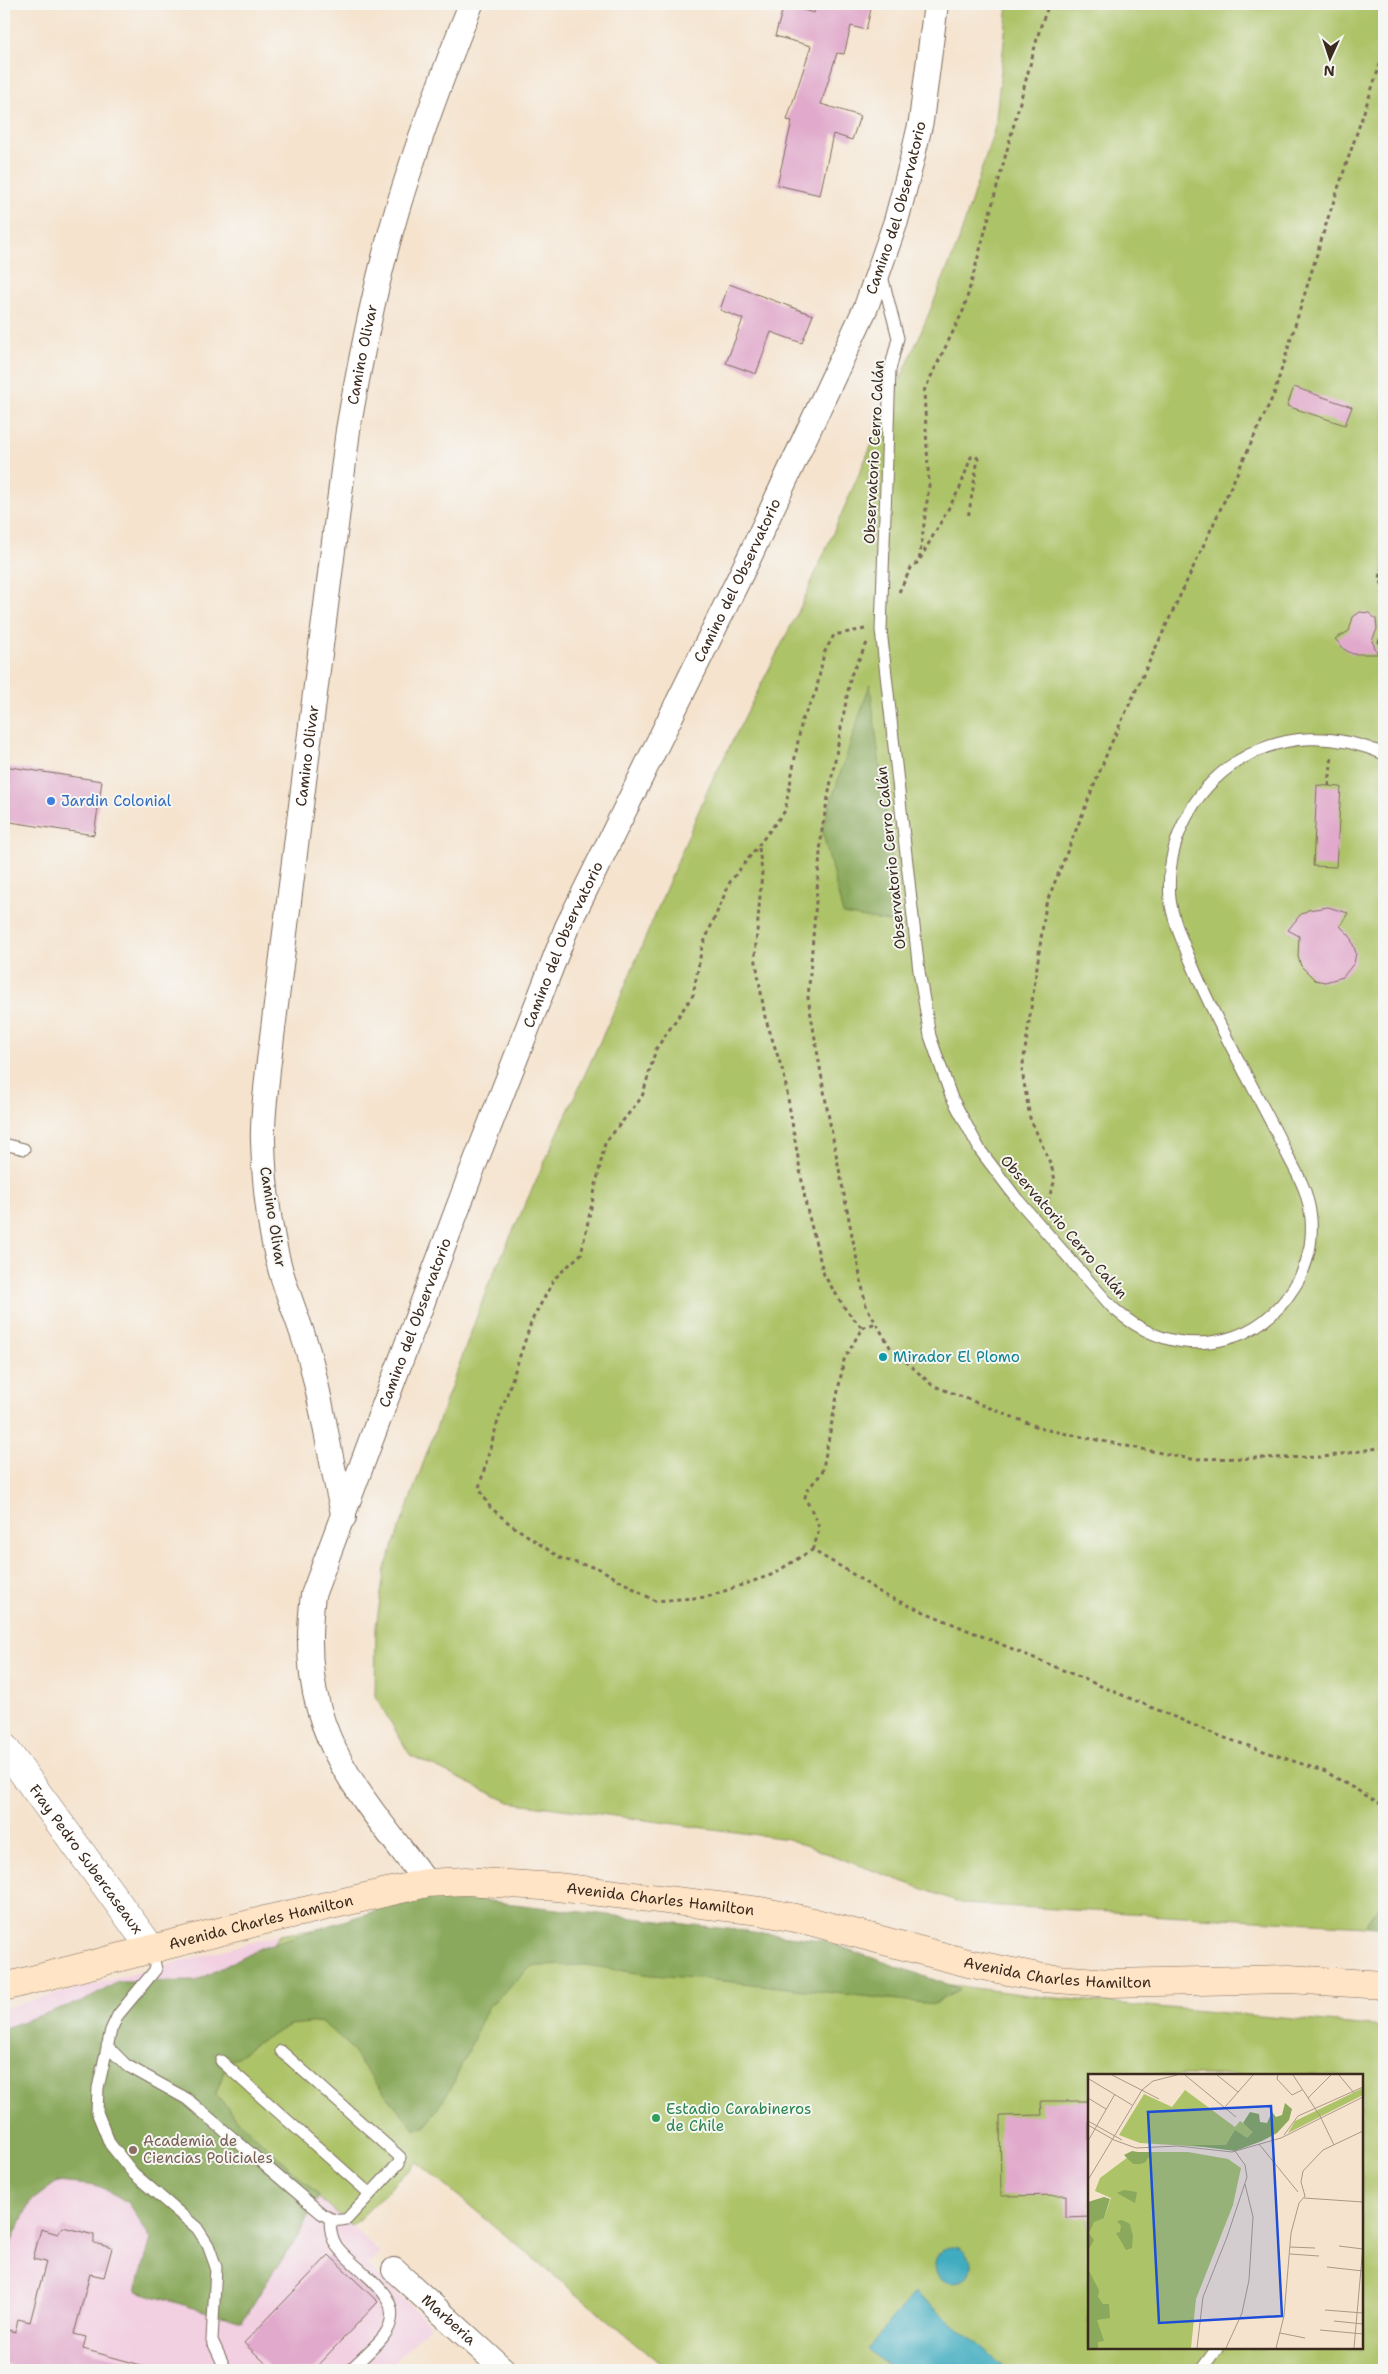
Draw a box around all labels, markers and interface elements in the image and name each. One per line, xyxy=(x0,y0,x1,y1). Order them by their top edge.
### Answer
north arrow xyxy=(1306,32,1356,82)
text: N xyxy=(1323,62,1335,80)
street label: Camino del Observatorio xyxy=(861,119,931,297)
street label: Camino Olivar xyxy=(343,302,382,406)
street label: Observatorio Cerro Calán xyxy=(859,360,889,544)
street label: Camino del Observatorio xyxy=(689,495,785,666)
street label: Camino Olivar xyxy=(291,704,323,807)
street label: Observatorio Cerro Calán xyxy=(871,765,911,951)
place label: Jardin Colonial xyxy=(61,791,172,811)
marker: Jardin Colonial xyxy=(45,795,57,807)
street label: Camino del Observatorio xyxy=(519,858,608,1031)
street label: Observatorio Cerro Calán xyxy=(996,1151,1132,1303)
street label: Camino Olivar xyxy=(255,1165,291,1269)
street label: Camino del Observatorio xyxy=(374,1235,456,1410)
place label: Mirador El Plomo xyxy=(893,1347,1020,1367)
marker: Mirador El Plomo xyxy=(877,1351,889,1363)
street label: Fray Pedro Subercaseaux xyxy=(25,1780,148,1938)
street label: Avenida Charles Hamilton xyxy=(565,1878,755,1920)
street label: Avenida Charles Hamilton xyxy=(167,1890,355,1954)
street label: Avenida Charles Hamilton xyxy=(962,1952,1151,1993)
inset map xyxy=(1088,2074,1363,2349)
place label: Estadio Carabineros de Chile xyxy=(666,2099,811,2136)
marker: Estadio Carabineros de Chile xyxy=(650,2112,662,2124)
place label: Academia de Ciencias Policiales xyxy=(143,2131,273,2168)
marker: Academia de Ciencias Policiales xyxy=(127,2144,139,2156)
street label: Marberia xyxy=(417,2290,481,2350)

